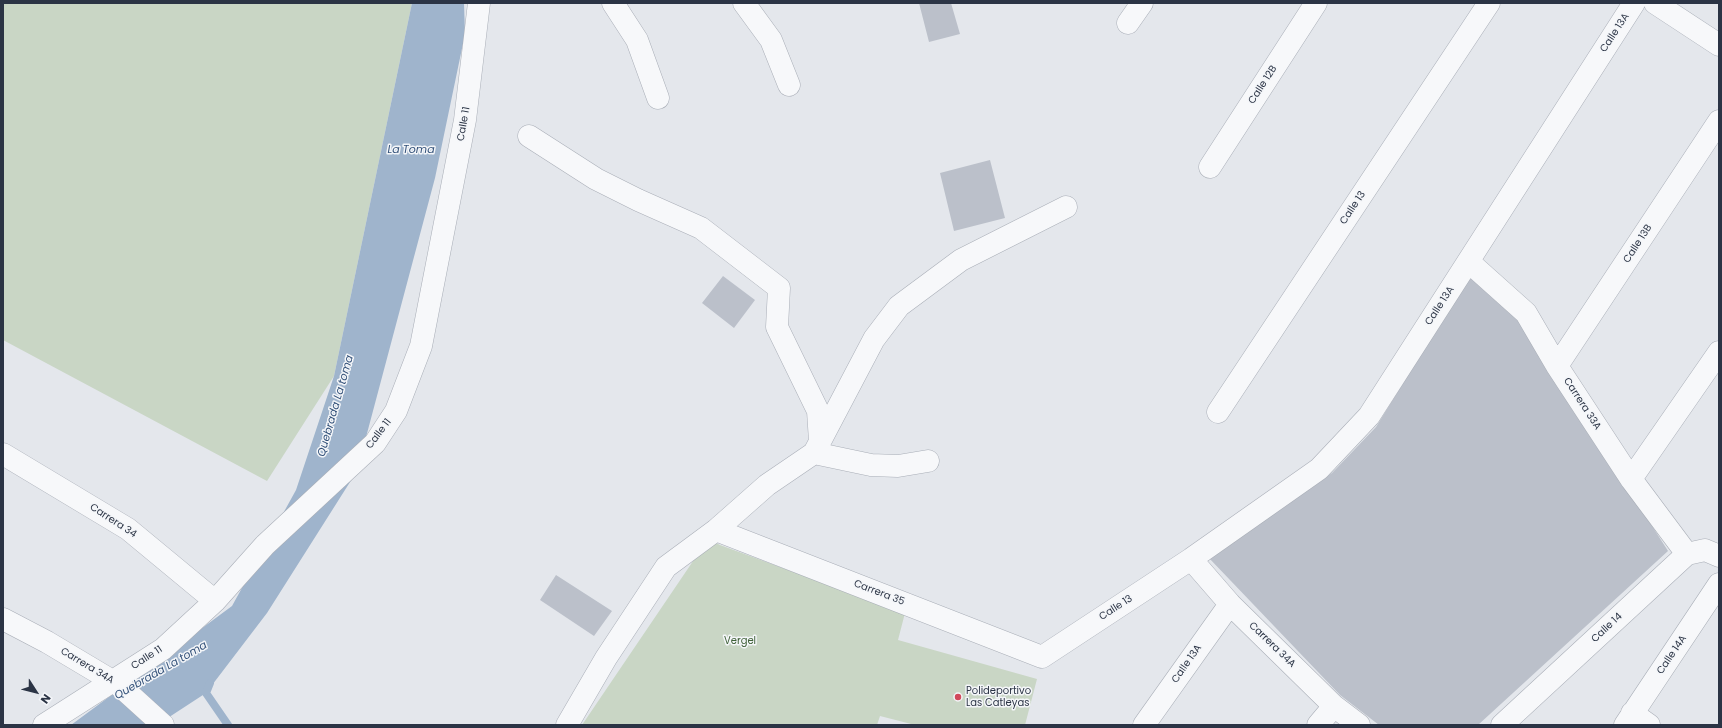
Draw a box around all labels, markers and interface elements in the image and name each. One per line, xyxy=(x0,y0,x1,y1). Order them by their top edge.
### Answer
street label: Calle 13A xyxy=(1598,11,1632,55)
street label: Calle 12B xyxy=(1246,64,1280,106)
street label: Calle 11 xyxy=(455,106,473,142)
water label: La Toma xyxy=(387,143,435,157)
street label: Calle 13 xyxy=(1338,189,1368,227)
street label: Calle 13B xyxy=(1621,222,1655,266)
street label: Calle 13A xyxy=(1423,284,1457,328)
water label: Quebrada La toma xyxy=(315,354,357,458)
street label: Carrera 33A xyxy=(1561,376,1603,432)
street label: Calle 11 xyxy=(364,417,394,451)
street label: Carrera 34 xyxy=(87,501,139,541)
street label: Carrera 35 xyxy=(852,578,906,608)
street label: Calle 13 xyxy=(1097,593,1135,623)
street label: Calle 14 xyxy=(1589,611,1625,645)
street label: Carrera 34A xyxy=(1246,620,1298,670)
street label: Calle 14A xyxy=(1655,633,1689,677)
park label: Vergel xyxy=(724,635,756,647)
water label: Quebrada La toma xyxy=(112,639,210,703)
street label: Calle 13A xyxy=(1169,642,1205,686)
street label: Calle 11 xyxy=(129,644,165,672)
street label: Carrera 34A xyxy=(58,645,116,687)
north arrow xyxy=(16,672,56,712)
place label: Polideportivo Las Catleyas xyxy=(966,685,1031,708)
text: N xyxy=(37,691,55,707)
marker: Polideportivo Las Catleyas xyxy=(953,692,963,702)

